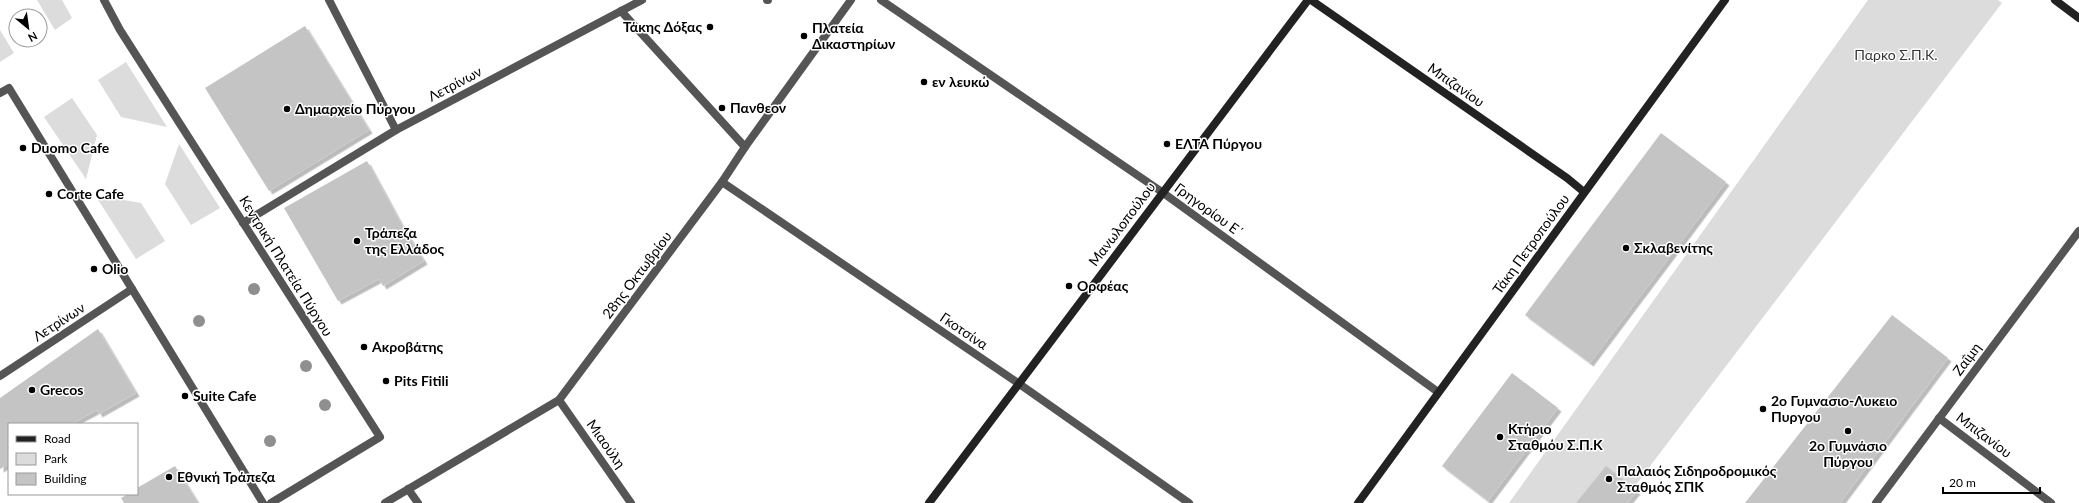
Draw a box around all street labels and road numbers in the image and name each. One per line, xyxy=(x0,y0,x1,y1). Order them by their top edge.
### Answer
street label: Μπιζανίου xyxy=(1425,59,1488,110)
street label: Λετρίνων xyxy=(425,62,485,105)
street label: Μανωλοπούλου xyxy=(1085,178,1159,269)
street label: Γρηγορίου Ε΄ xyxy=(1172,179,1247,240)
street label: Τάκη Πετροπούλου xyxy=(1489,190,1573,297)
street label: Κεντρική Πλατεία Πύργου xyxy=(236,192,337,339)
street label: 28ης Οκτωβρίου xyxy=(598,228,675,322)
street label: Λετρίνων xyxy=(30,299,88,345)
street label: Γκοτσίνα xyxy=(937,308,992,353)
street label: Ζαΐμη xyxy=(1949,339,1984,378)
street label: Μπιζανίου xyxy=(1953,408,2015,461)
street label: Μιαούλη xyxy=(583,416,629,471)

